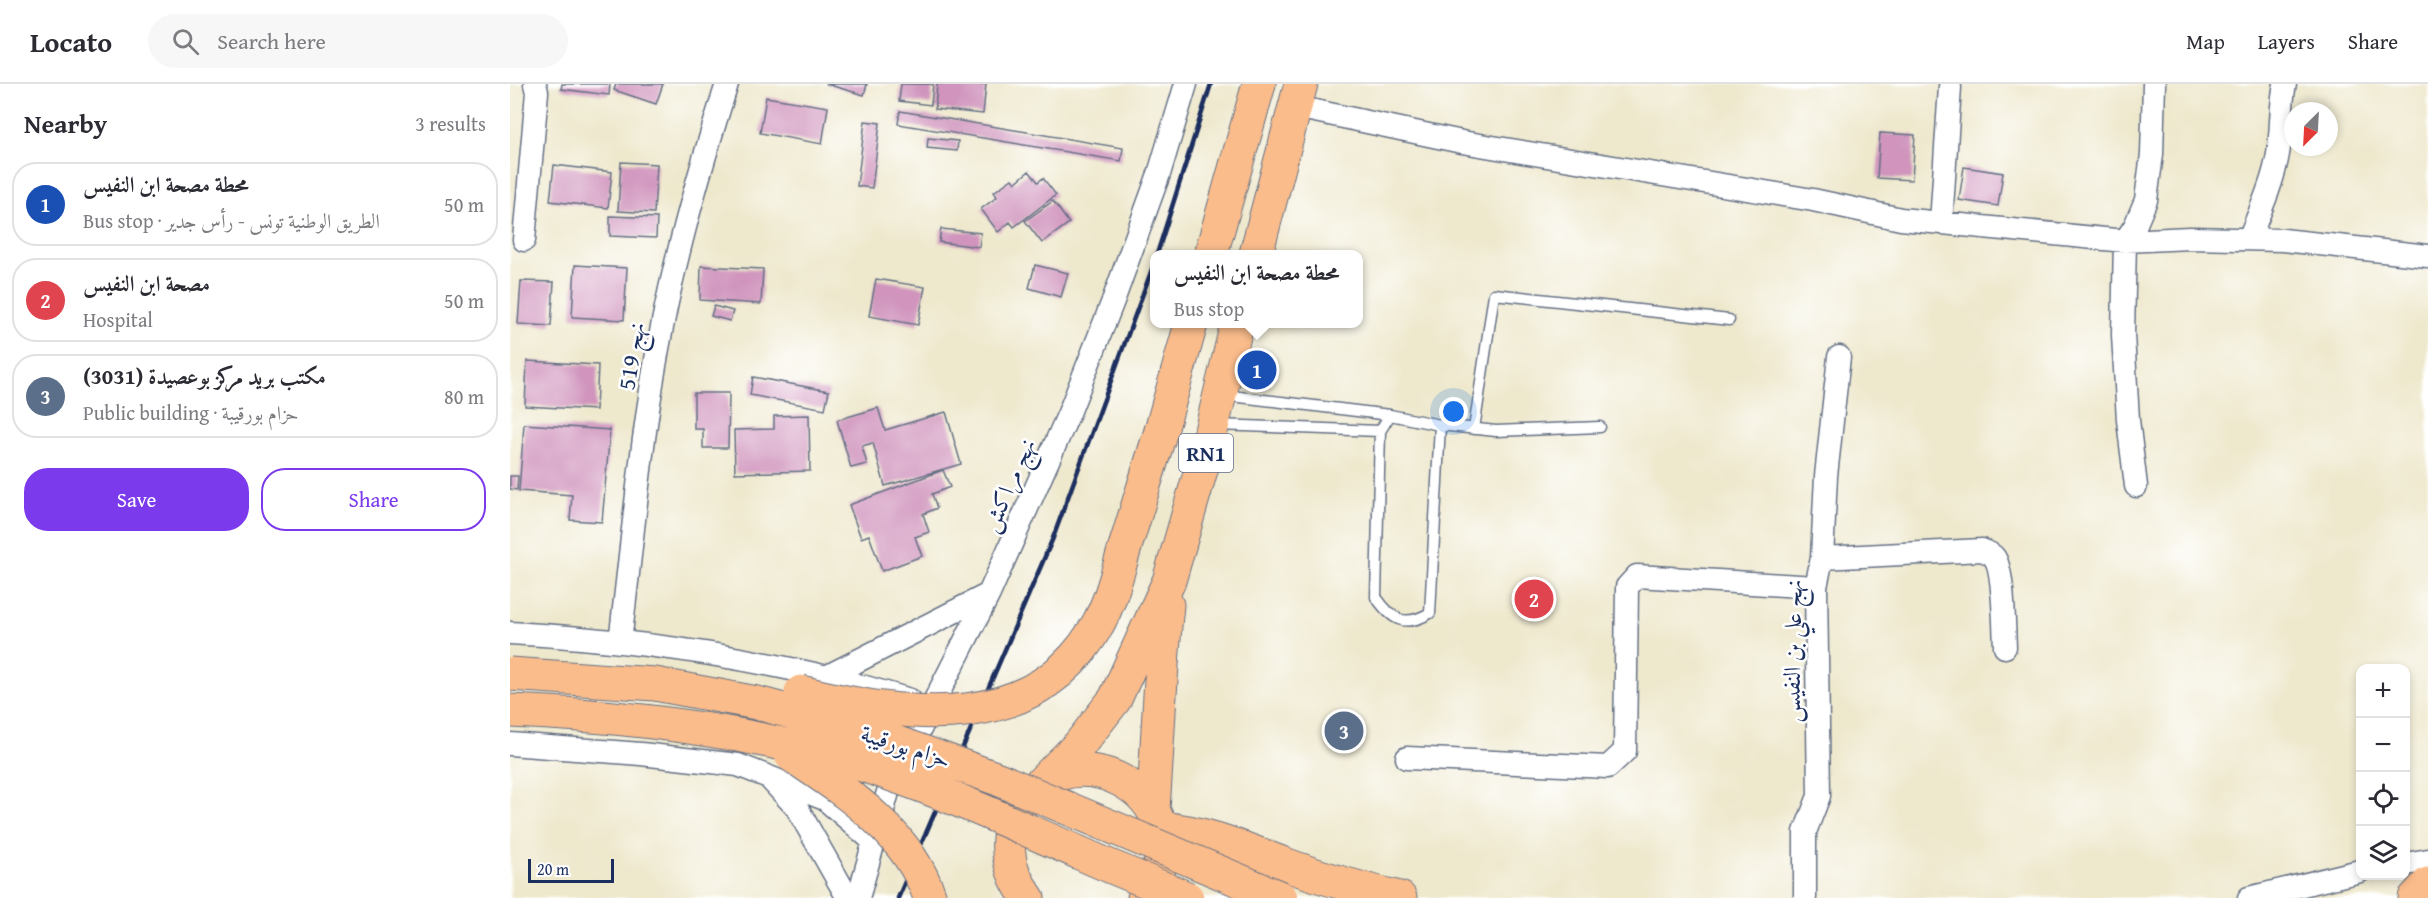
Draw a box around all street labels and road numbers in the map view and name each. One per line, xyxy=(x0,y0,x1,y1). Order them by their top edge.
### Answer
street label: نهج 519 xyxy=(608,320,658,393)
street label: نهج مراكش xyxy=(972,432,1048,539)
road number: RN1 xyxy=(1179,434,1233,472)
street label: نهج علي بن النفيس xyxy=(1773,579,1817,723)
street label: حزام بورقيبة xyxy=(855,715,955,781)

